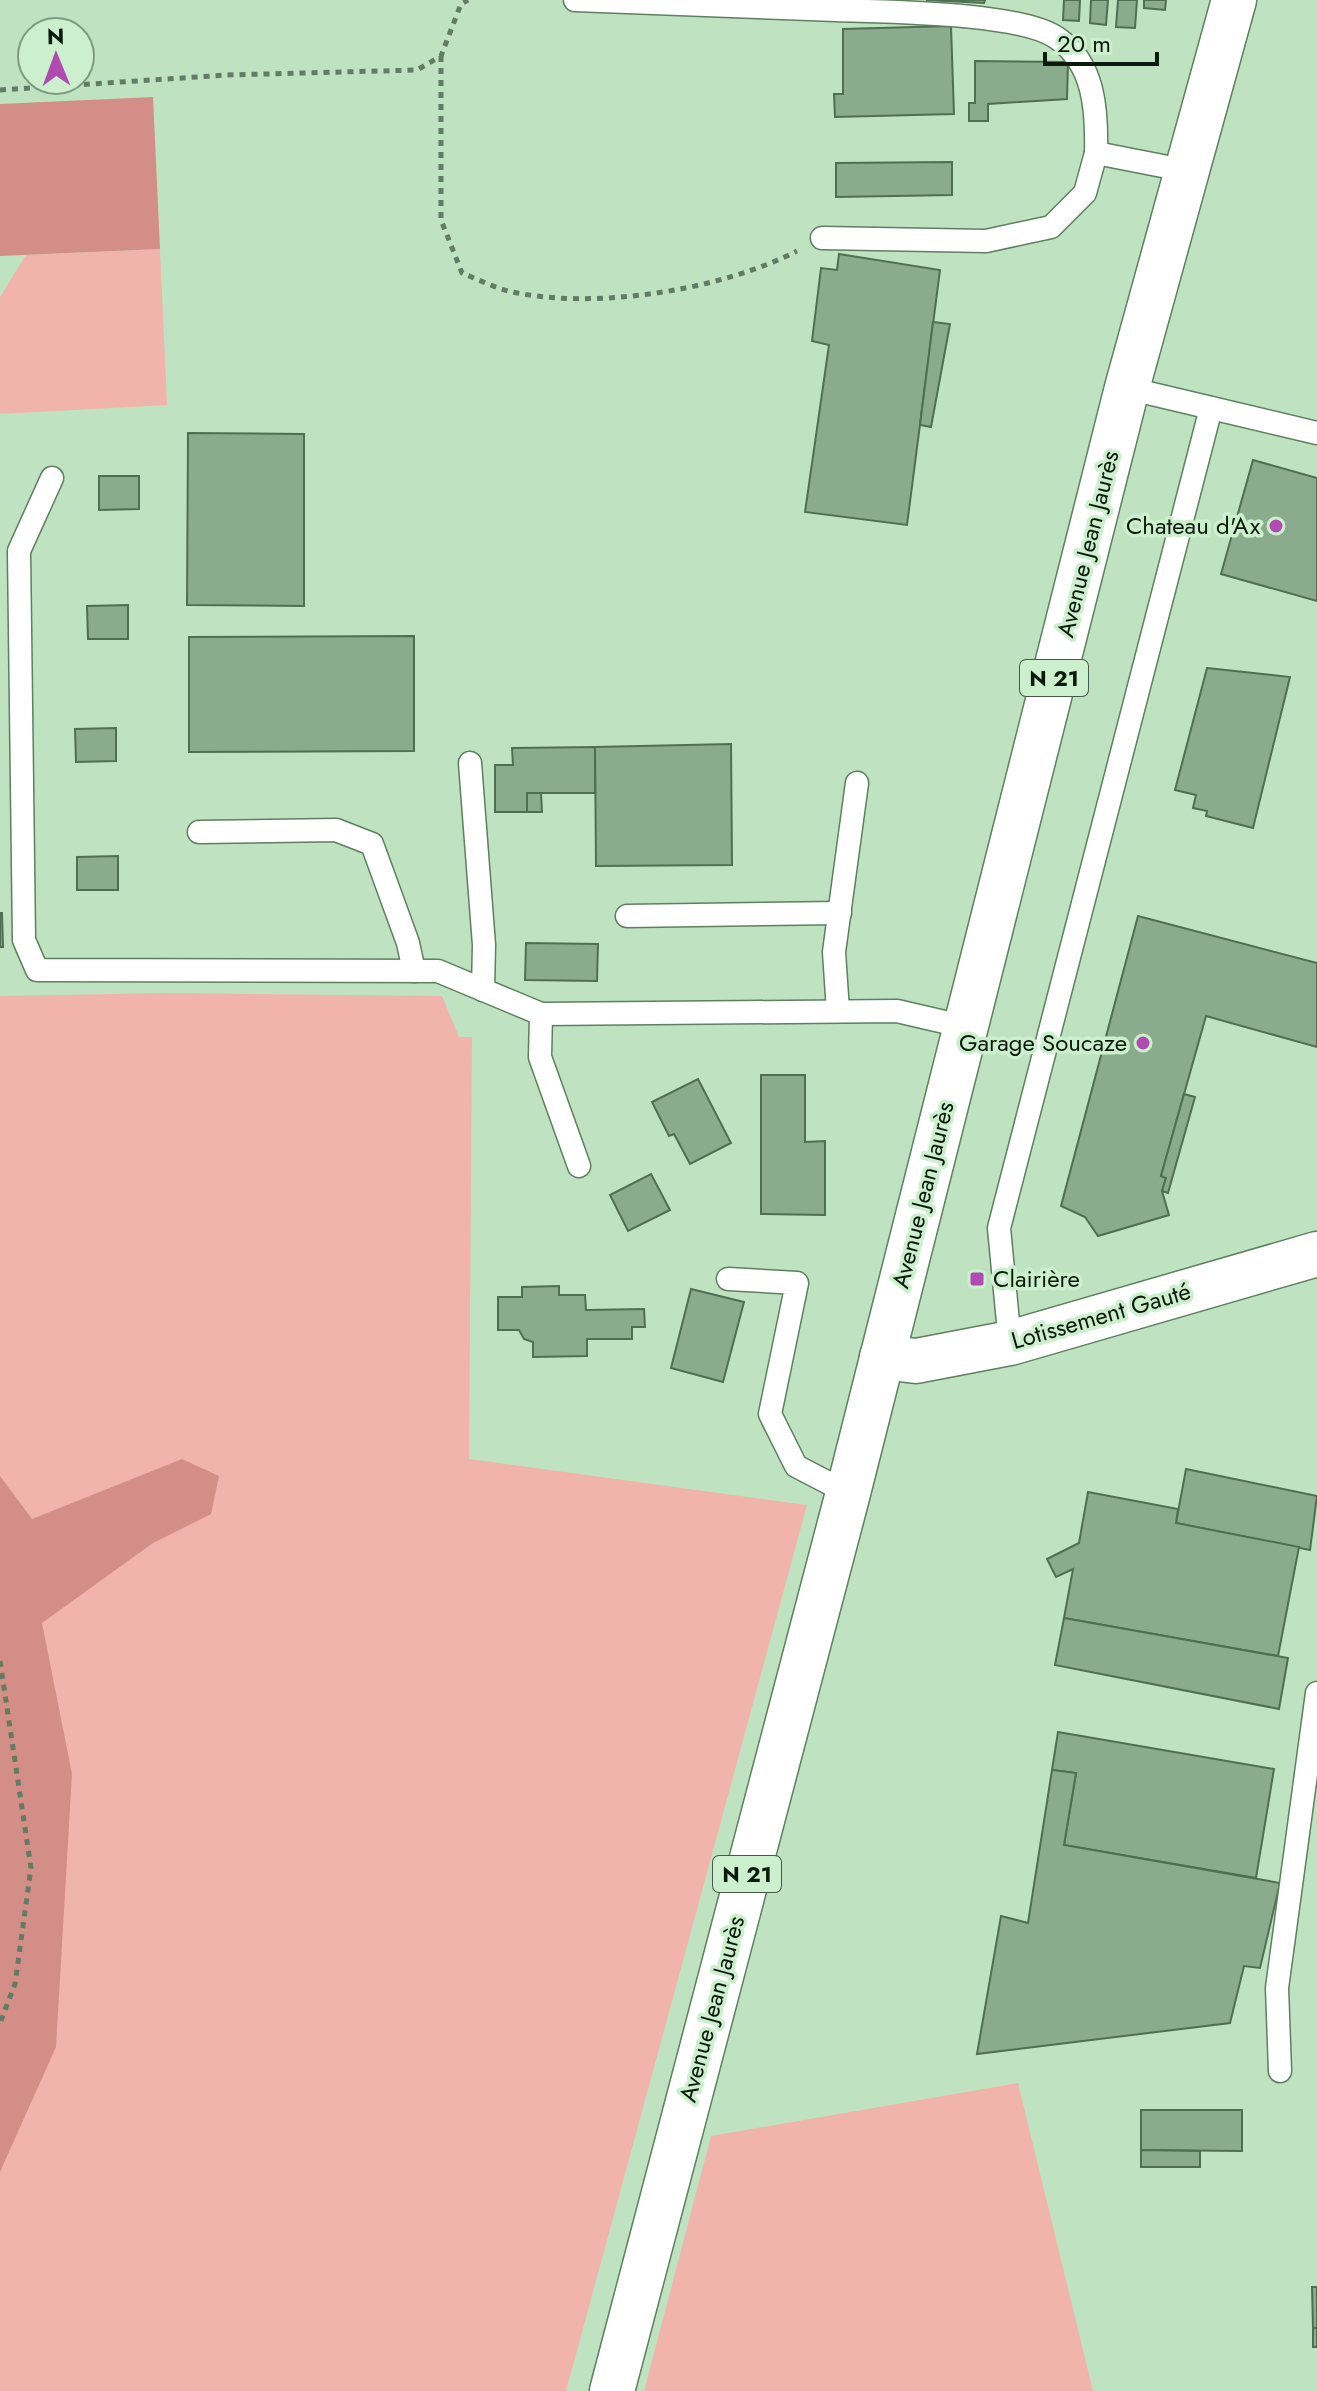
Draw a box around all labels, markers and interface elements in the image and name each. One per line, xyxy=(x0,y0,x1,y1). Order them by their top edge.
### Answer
north arrow xyxy=(16,16,96,96)
scale bar xyxy=(1045,16,1157,66)
text: N xyxy=(47,20,65,52)
text: 20 m xyxy=(1057,26,1111,61)
street label: Avenue Jean Jaurès xyxy=(1047,447,1128,641)
place label: Chateau d'Ax xyxy=(1126,508,1261,543)
marker: Chateau d'Ax xyxy=(1267,517,1285,535)
road number: N 21 xyxy=(1020,660,1088,696)
place label: Garage Soucaze xyxy=(959,1025,1127,1060)
marker: Garage Soucaze xyxy=(1134,1034,1152,1052)
street label: Avenue Jean Jaurès xyxy=(882,1098,963,1292)
place label: Clairière xyxy=(993,1261,1080,1296)
marker: Clairière xyxy=(968,1270,986,1288)
street label: Lotissement Gauté xyxy=(1007,1273,1195,1358)
road number: N 21 xyxy=(713,1856,781,1892)
street label: Avenue Jean Jaurès xyxy=(670,1912,753,2106)

